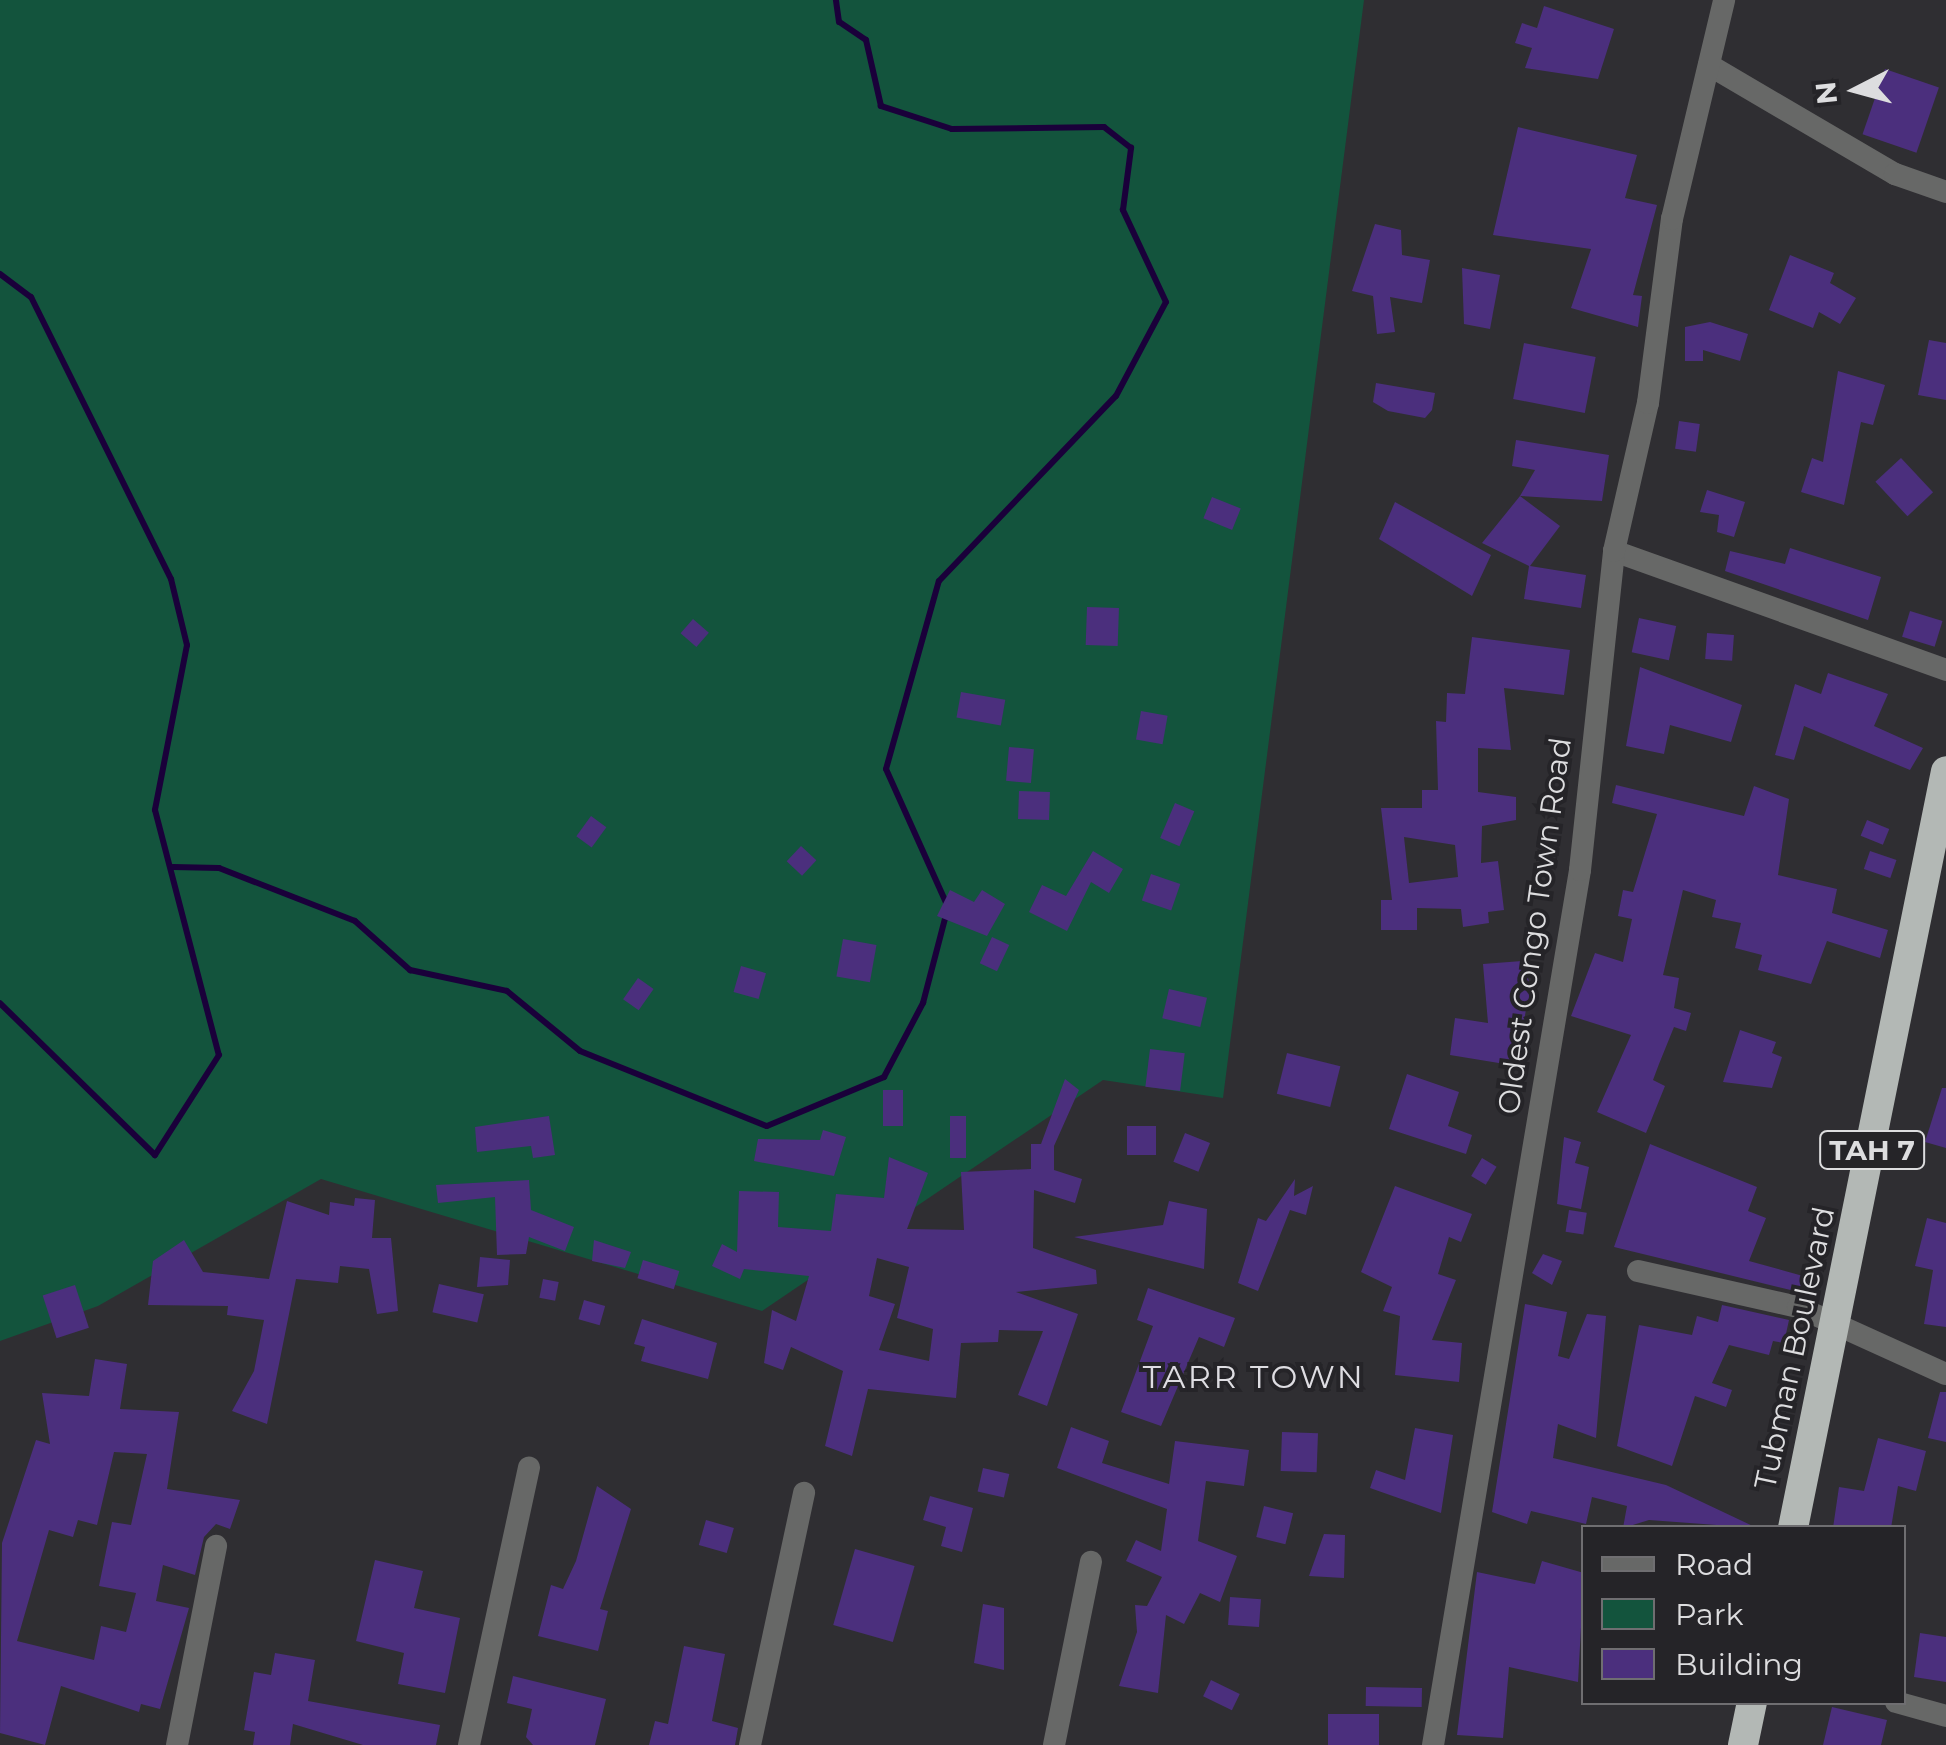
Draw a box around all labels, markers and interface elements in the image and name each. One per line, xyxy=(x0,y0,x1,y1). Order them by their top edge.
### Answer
north arrow xyxy=(1806,40,1906,140)
text: N xyxy=(1808,80,1844,106)
street label: Oldest Congo Town Road xyxy=(1491,735,1579,1117)
road number: TAH 7 xyxy=(1817,1127,1927,1173)
street label: Tubman Boulevard xyxy=(1747,1203,1843,1493)
district label: TARR TOWN xyxy=(1143,1358,1365,1396)
legend xyxy=(1581,1525,1906,1705)
text: Road xyxy=(1675,1546,1753,1583)
text: Park xyxy=(1675,1596,1744,1633)
text: Building xyxy=(1675,1646,1803,1683)

